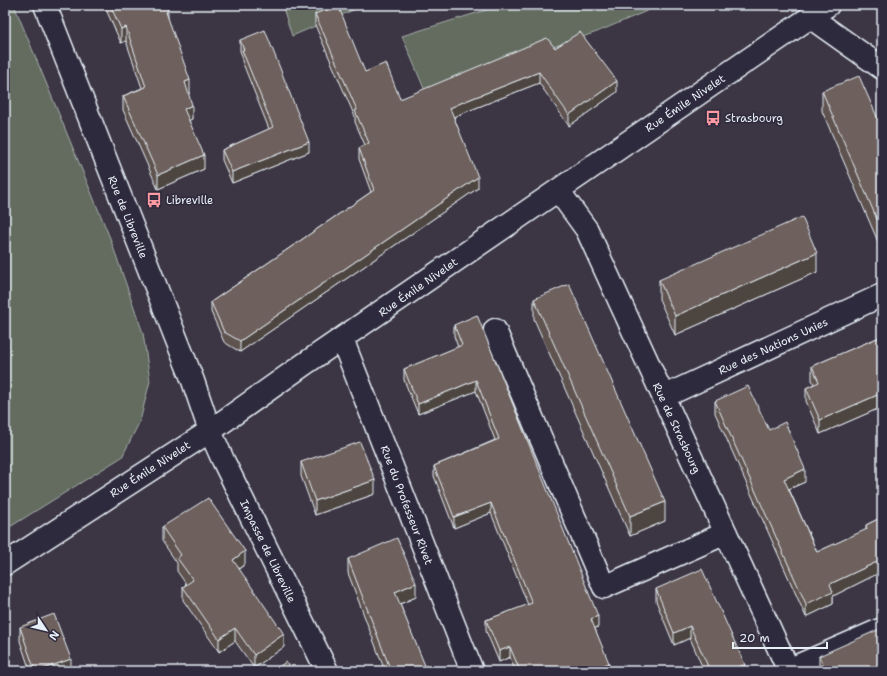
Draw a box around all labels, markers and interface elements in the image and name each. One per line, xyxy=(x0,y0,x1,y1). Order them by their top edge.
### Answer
street label: Rue Émile Nivelet xyxy=(642,70,728,136)
bus stop icon: Strasbourg xyxy=(704,109,722,127)
place label: Strasbourg xyxy=(725,111,783,126)
street label: Rue de Libreville xyxy=(104,174,151,261)
bus stop icon: Libreville xyxy=(145,191,163,209)
place label: Libreville xyxy=(166,193,213,208)
street label: Rue Émile Nivelet xyxy=(375,254,461,320)
street label: Rue des Nations Unies xyxy=(716,314,830,378)
street label: Rue de Strasbourg xyxy=(649,380,704,476)
street label: Rue Émile Nivelet xyxy=(107,437,194,501)
street label: Rue du Professeur Rivet xyxy=(377,443,436,567)
street label: Impasse de Libreville xyxy=(236,497,299,605)
north arrow xyxy=(26,610,66,650)
scale bar xyxy=(733,624,827,650)
text: N xyxy=(45,628,62,644)
text: 20 m xyxy=(739,630,770,646)

